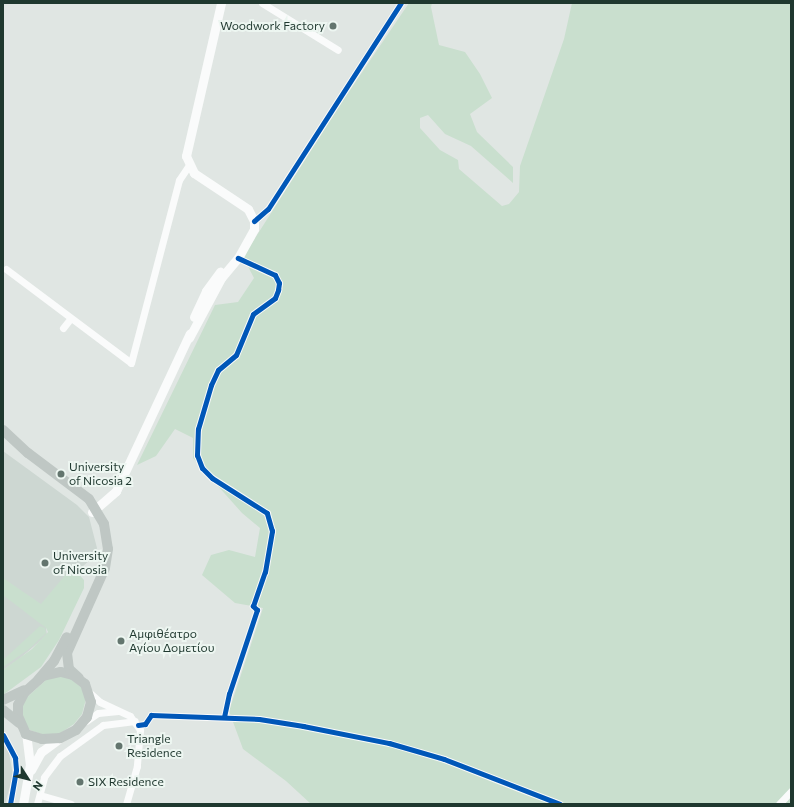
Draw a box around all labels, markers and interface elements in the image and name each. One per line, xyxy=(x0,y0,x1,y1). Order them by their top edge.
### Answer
place label: Woodwork Factory xyxy=(220,19,325,33)
marker: Woodwork Factory xyxy=(328,21,338,31)
place label: University of Nicosia 2 xyxy=(69,460,132,488)
marker: University of Nicosia 2 xyxy=(56,469,66,479)
place label: University of Nicosia xyxy=(53,549,108,577)
marker: University of Nicosia xyxy=(40,558,50,568)
place label: Αμφιθέατρο Αγίου Δομετίου xyxy=(129,627,214,655)
marker: Αμφιθέατρο Αγίου Δομετίου xyxy=(116,636,126,646)
place label: Triangle Residence xyxy=(127,732,182,760)
marker: Triangle Residence xyxy=(114,741,124,751)
north arrow xyxy=(8,759,48,799)
place label: SIX Residence xyxy=(88,775,164,789)
marker: SIX Residence xyxy=(75,777,85,787)
text: N xyxy=(30,779,46,794)

